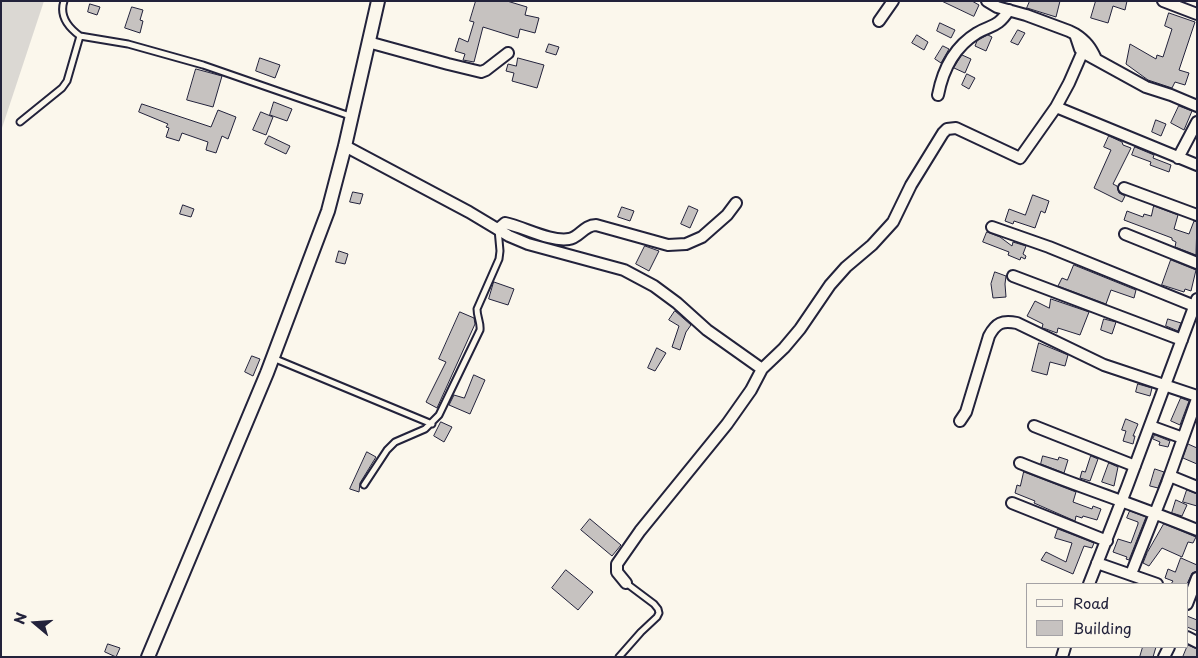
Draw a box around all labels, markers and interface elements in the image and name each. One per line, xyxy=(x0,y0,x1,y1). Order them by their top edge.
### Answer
legend xyxy=(1026,583,1188,648)
text: Road xyxy=(1073,591,1109,614)
north arrow xyxy=(10,598,60,648)
text: N xyxy=(9,610,32,627)
text: Building xyxy=(1073,616,1132,639)

